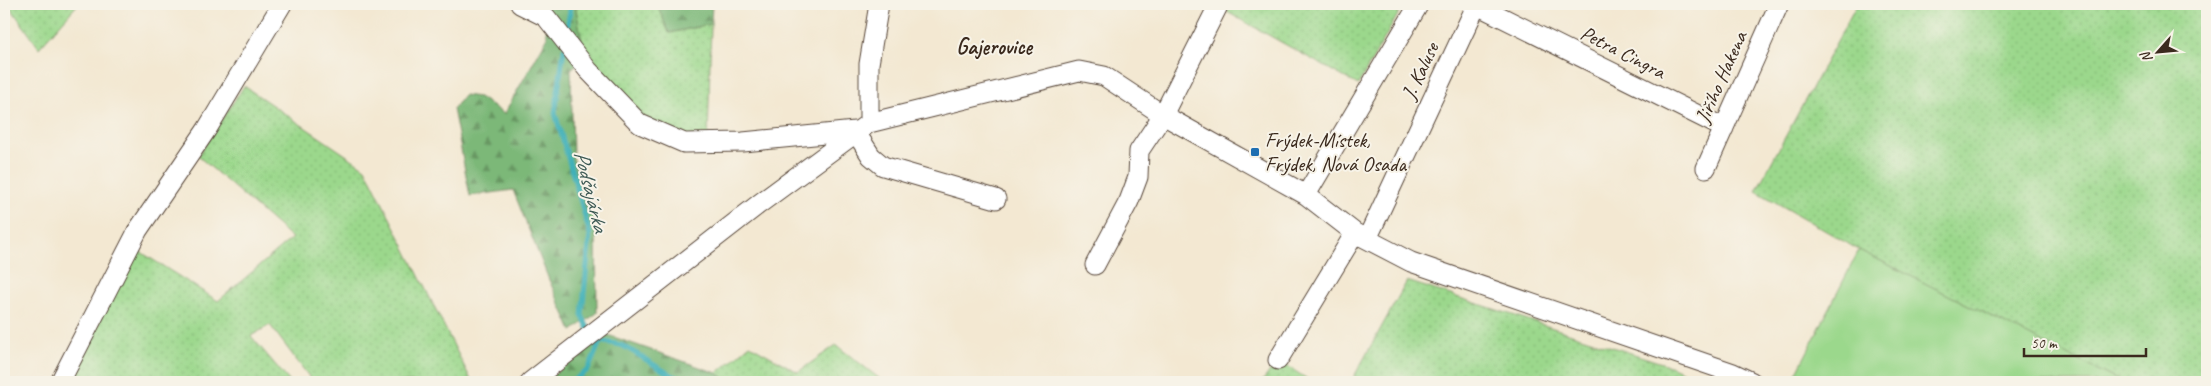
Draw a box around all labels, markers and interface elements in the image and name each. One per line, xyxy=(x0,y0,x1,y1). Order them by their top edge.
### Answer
street label: Petra Cingra xyxy=(1576,20,1671,85)
street label: Jiřího Hakena xyxy=(1689,25,1753,128)
north arrow xyxy=(2134,28,2184,78)
district label: Gajerovice xyxy=(956,33,1033,61)
street label: J. Kaluse xyxy=(1395,37,1445,104)
text: N xyxy=(2136,48,2156,65)
place label: Frýdek-Místek, Frýdek, Nová Osada xyxy=(1265,127,1408,177)
marker: Frýdek-Místek, Frýdek, Nová Osada xyxy=(1249,146,1261,158)
water label: Podšajárka xyxy=(567,148,615,237)
scale bar xyxy=(2024,326,2146,358)
text: 50 m xyxy=(2031,334,2058,353)

